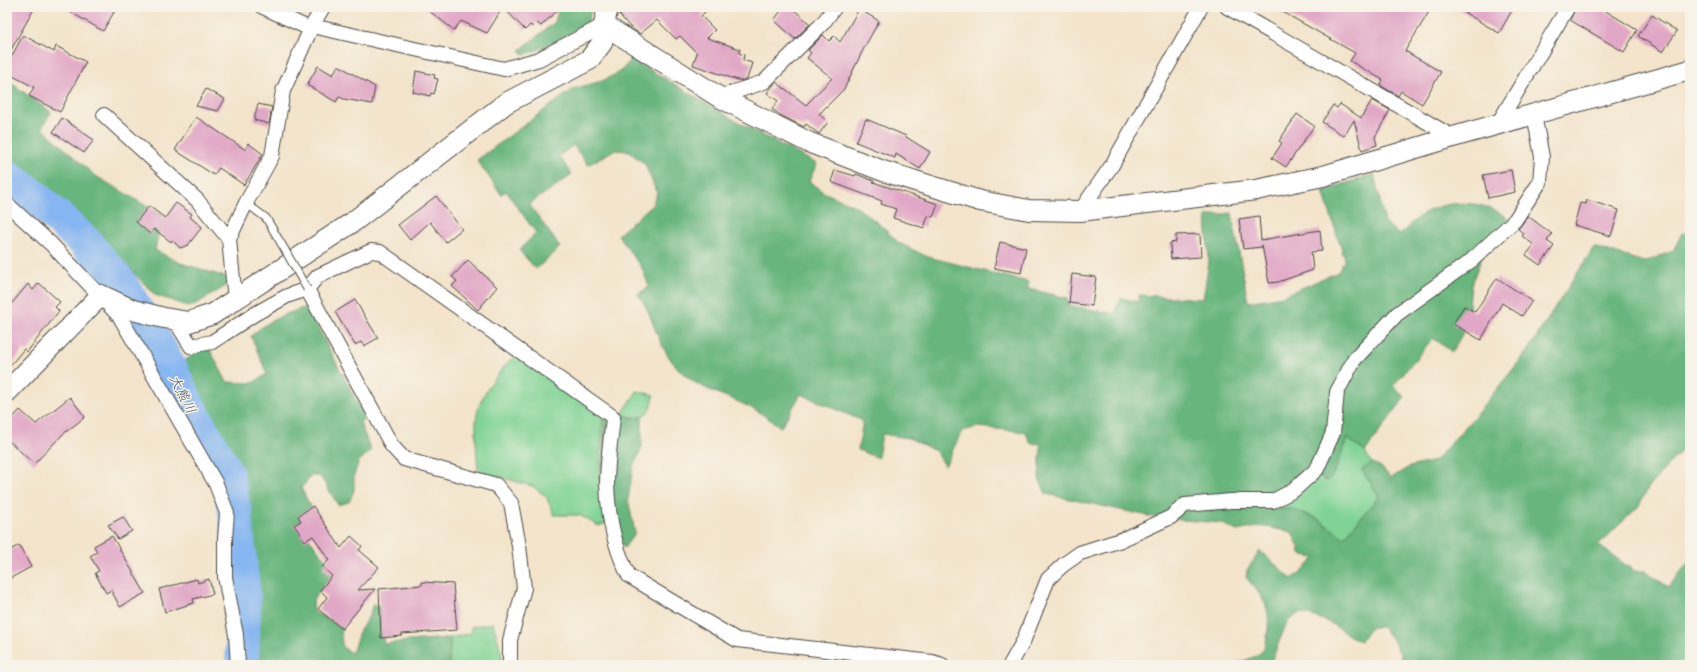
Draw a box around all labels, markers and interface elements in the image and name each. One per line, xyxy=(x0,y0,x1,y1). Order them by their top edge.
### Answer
water label: 大熊川 xyxy=(163,371,201,418)

